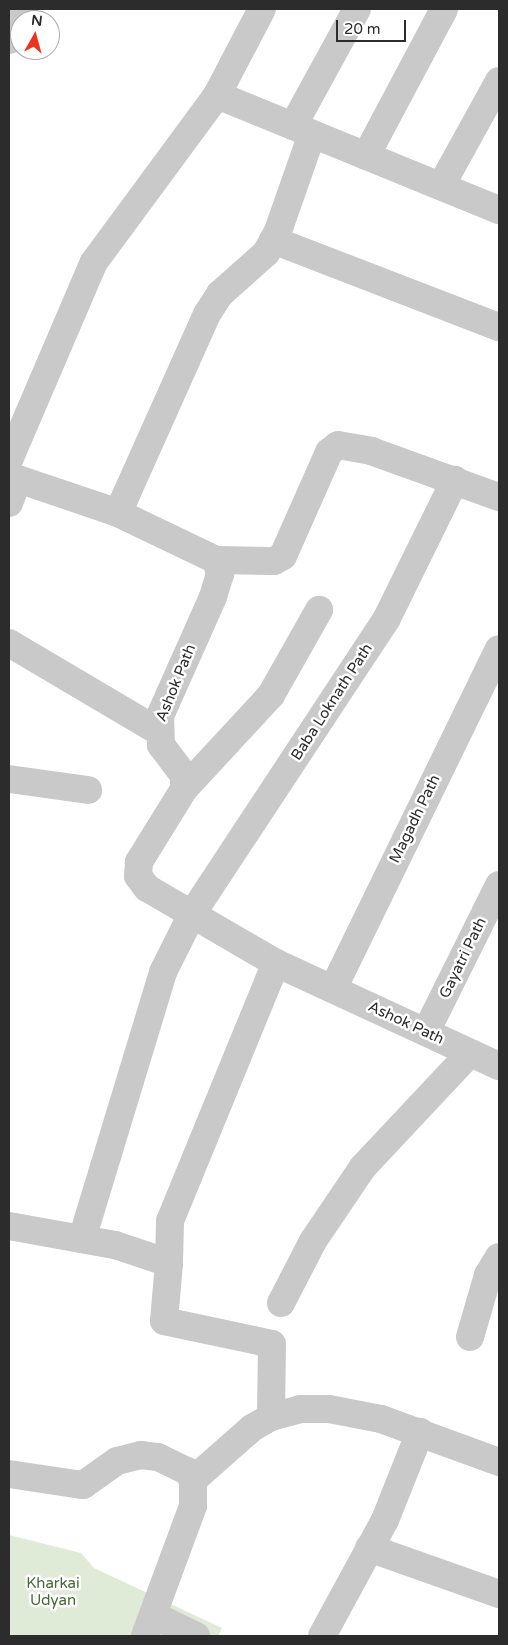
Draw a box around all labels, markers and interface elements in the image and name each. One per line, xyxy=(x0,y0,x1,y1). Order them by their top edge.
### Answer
north arrow xyxy=(10,10,60,60)
scale bar xyxy=(338,10,408,42)
text: N xyxy=(30,11,43,30)
text: 20 m xyxy=(344,20,381,38)
street label: Baba Loknath Path xyxy=(288,640,376,764)
street label: Ashok Path xyxy=(152,642,200,724)
street label: Magadh Path xyxy=(386,772,444,866)
street label: Gayatri Path xyxy=(436,915,490,1001)
street label: Ashok Path xyxy=(365,998,447,1048)
park label: Kharkai Udyan xyxy=(26,1574,80,1609)

